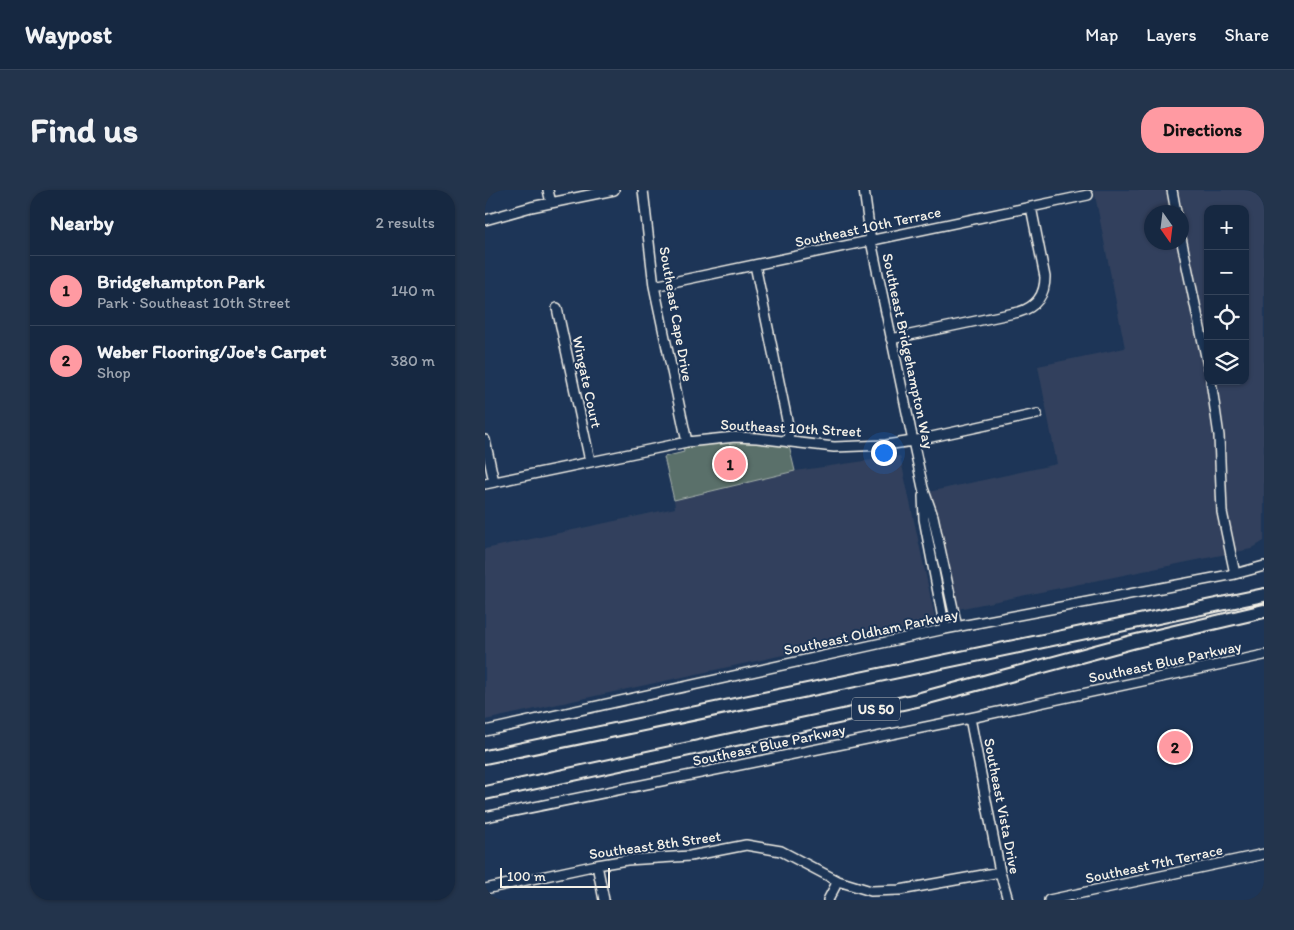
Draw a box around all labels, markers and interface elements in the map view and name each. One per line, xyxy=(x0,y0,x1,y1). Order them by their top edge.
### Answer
text: Waypost xyxy=(25,20,112,49)
text: Map xyxy=(1085,24,1118,46)
text: Layers xyxy=(1146,24,1196,46)
text: Share xyxy=(1224,24,1269,46)
button: Directions xyxy=(1141,107,1264,153)
text: Find us xyxy=(30,109,138,151)
street label: Southeast 10th Terrace xyxy=(793,203,943,251)
north arrow xyxy=(1144,205,1189,250)
map controls xyxy=(1204,205,1249,385)
button: + xyxy=(1204,205,1249,250)
text: Nearby xyxy=(50,210,114,235)
text: 2 results xyxy=(375,213,435,232)
street label: Southeast Cape Drive xyxy=(655,245,697,383)
button: − xyxy=(1204,250,1249,295)
street label: Southeast Bridgehampton Way xyxy=(878,252,938,450)
text: Bridgehampton Park xyxy=(97,270,265,293)
text: 1 xyxy=(62,281,70,300)
text: 140 m xyxy=(391,281,435,300)
text: Park · Southeast 10th Street xyxy=(97,293,290,312)
button: locate xyxy=(1204,295,1249,340)
street label: Wingate Court xyxy=(568,334,606,430)
text: Weber Flooring/Joe's Carpet xyxy=(97,340,326,363)
button: layers xyxy=(1204,340,1249,385)
text: 2 xyxy=(62,351,70,370)
text: 380 m xyxy=(391,351,435,370)
text: Shop xyxy=(97,363,131,382)
street label: Southeast 10th Street xyxy=(720,415,862,441)
your location xyxy=(871,440,897,466)
pin: 1 xyxy=(714,445,746,483)
street label: Southeast Oldham Parkway xyxy=(782,605,960,659)
street label: Southeast Blue Parkway xyxy=(1087,637,1243,687)
road number: US 50 xyxy=(852,698,900,720)
street label: Southeast Blue Parkway xyxy=(691,720,847,770)
pin: 2 xyxy=(1159,728,1191,766)
street label: Southeast Vista Drive xyxy=(980,737,1024,875)
street label: Southeast 8th Street xyxy=(588,827,723,863)
street label: Southeast 7th Terrace xyxy=(1084,841,1224,887)
scale bar xyxy=(500,865,610,888)
text: 100 m xyxy=(507,868,546,885)

